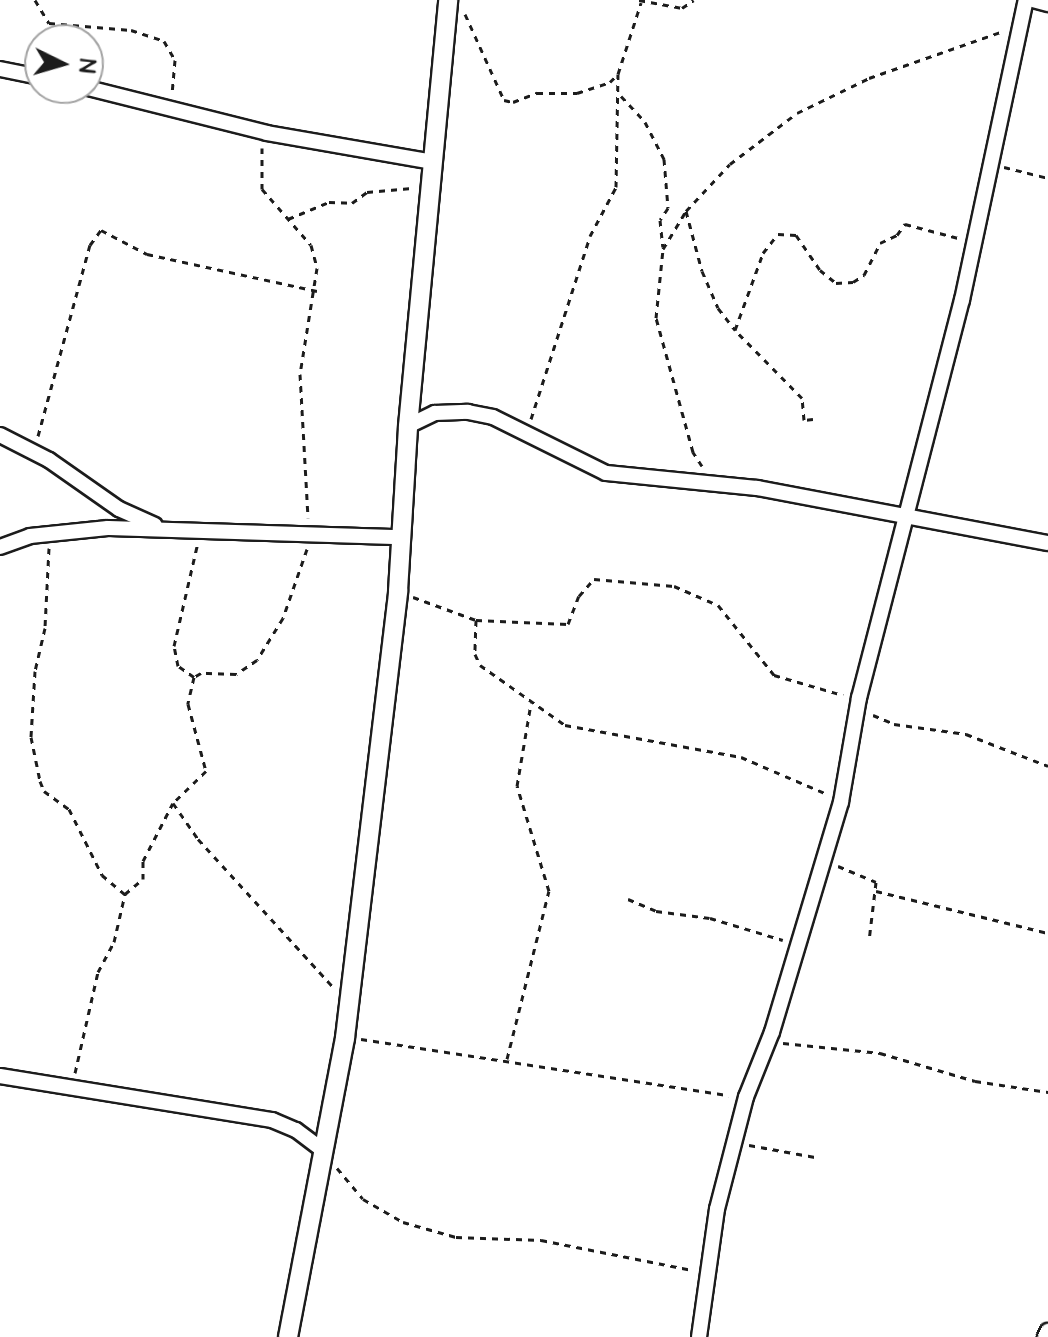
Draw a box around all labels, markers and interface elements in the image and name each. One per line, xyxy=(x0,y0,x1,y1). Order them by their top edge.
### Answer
north arrow xyxy=(24,24,104,104)
text: N xyxy=(70,58,102,74)

